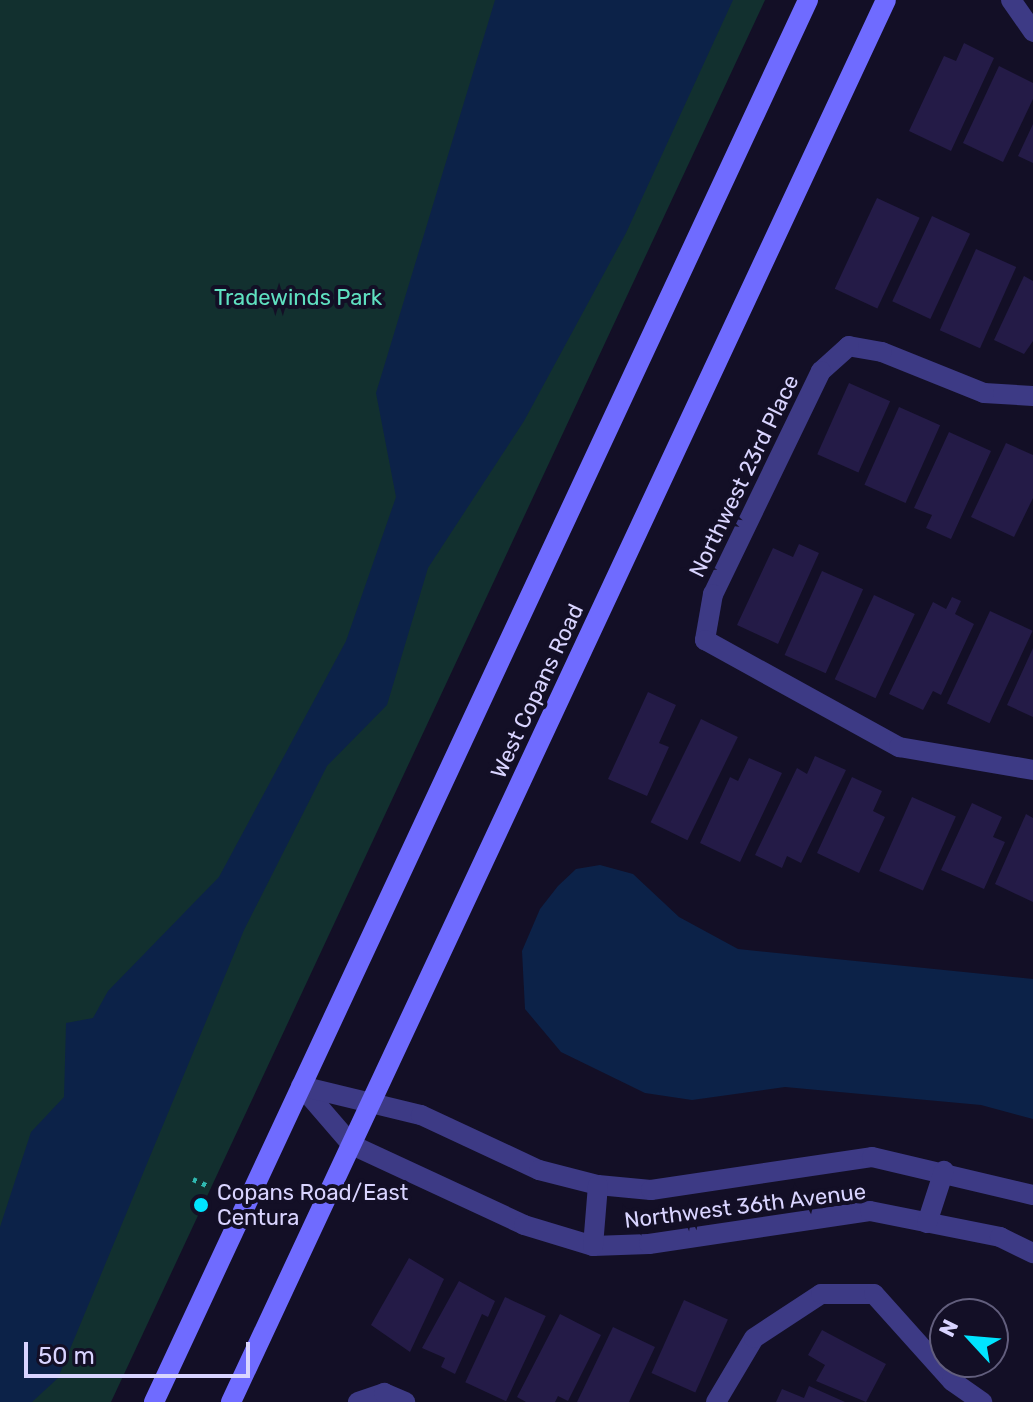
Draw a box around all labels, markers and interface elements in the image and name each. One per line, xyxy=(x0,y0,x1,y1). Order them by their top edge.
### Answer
park label: Tradewinds Park xyxy=(214,285,382,311)
street label: Northwest 23rd Place xyxy=(684,371,804,581)
street label: West Copans Road xyxy=(485,600,589,782)
street label: Northwest 36th Avenue xyxy=(622,1178,868,1234)
place label: Copans Road/East Centura xyxy=(217,1179,408,1230)
marker: Copans Road/East Centura xyxy=(192,1196,210,1214)
north arrow xyxy=(929,1298,1009,1378)
text: N xyxy=(933,1315,964,1341)
scale bar xyxy=(28,1326,254,1376)
text: 50 m xyxy=(38,1342,95,1370)

